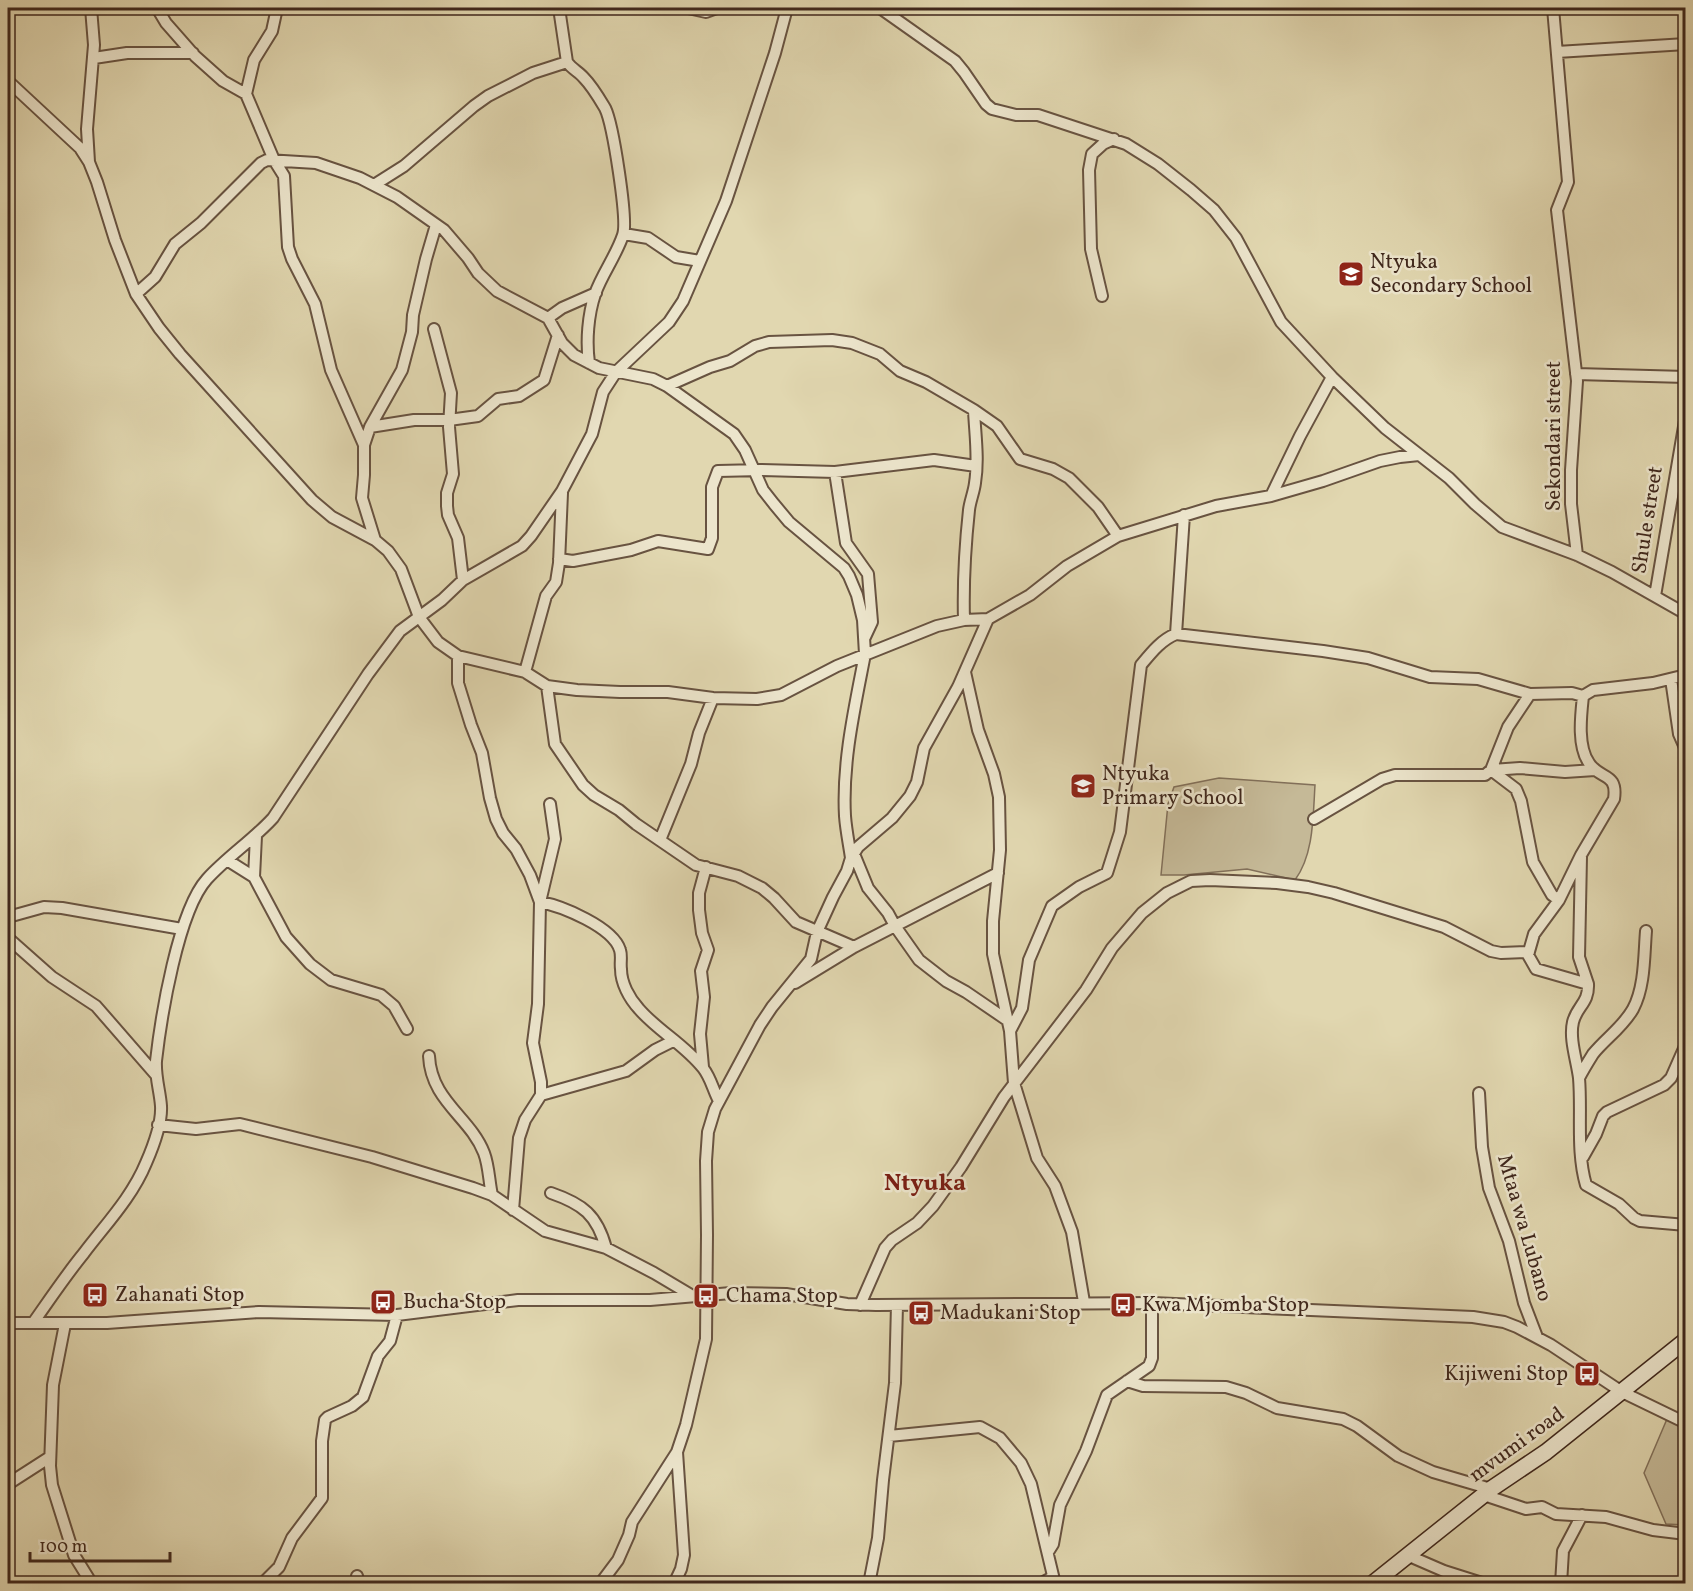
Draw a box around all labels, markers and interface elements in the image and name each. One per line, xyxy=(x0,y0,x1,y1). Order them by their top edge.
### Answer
place label: Ntyuka Secondary School xyxy=(1370,248,1532,301)
school or university icon: Ntyuka Secondary School xyxy=(1336,259,1366,289)
street label: Sekondari street xyxy=(1540,361,1569,511)
street label: Shule street xyxy=(1625,464,1671,576)
place label: Ntyuka Primary School xyxy=(1102,760,1243,813)
school or university icon: Ntyuka Primary School xyxy=(1068,771,1098,801)
street label: Mtaa wa Lubano xyxy=(1489,1151,1559,1305)
district label: Ntyuka xyxy=(884,1167,966,1201)
bus stop icon: Zahanati Stop xyxy=(80,1280,110,1310)
place label: Zahanati Stop xyxy=(115,1281,244,1310)
bus stop icon: Chama Stop xyxy=(691,1281,721,1311)
place label: Chama Stop xyxy=(726,1282,838,1311)
bus stop icon: Bucha Stop xyxy=(368,1287,398,1317)
place label: Bucha Stop xyxy=(403,1288,506,1317)
bus stop icon: Kwa Mjomba Stop xyxy=(1108,1290,1138,1320)
place label: Kwa Mjomba Stop xyxy=(1142,1291,1309,1320)
bus stop icon: Madukani Stop xyxy=(906,1298,936,1328)
place label: Madukani Stop xyxy=(940,1299,1081,1328)
bus stop icon: Kijiweni Stop xyxy=(1572,1359,1602,1389)
place label: Kijiweni Stop xyxy=(1444,1360,1568,1389)
street label: mvumi road xyxy=(1463,1400,1571,1490)
scale bar xyxy=(30,1525,170,1563)
text: 100 m xyxy=(39,1535,88,1560)

